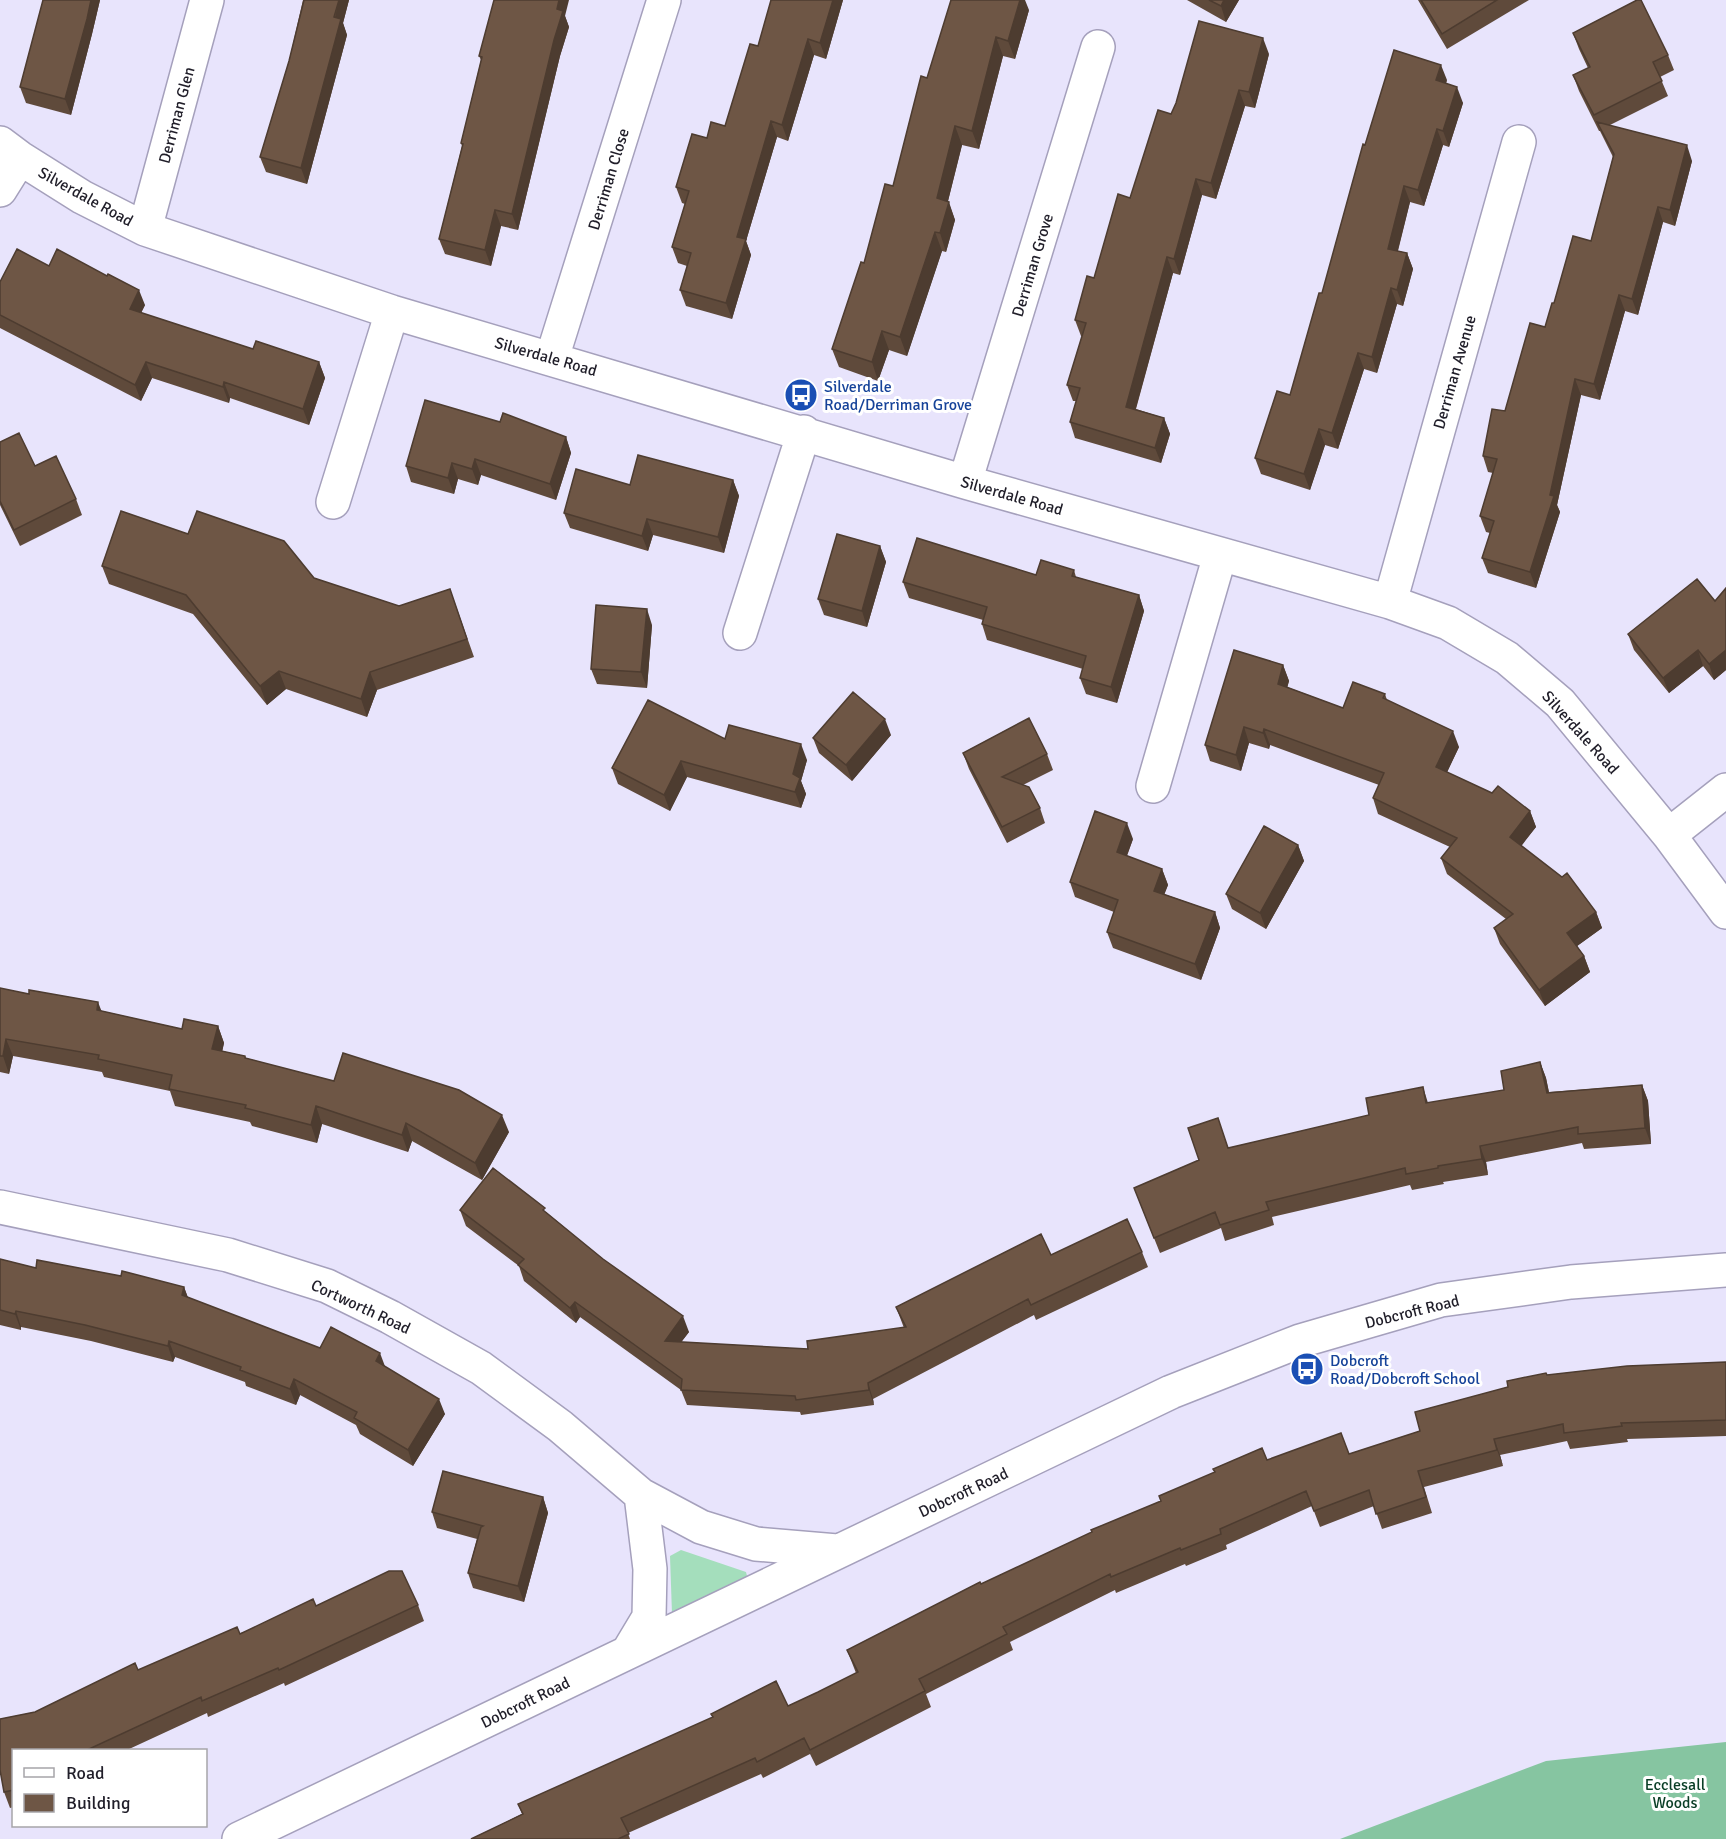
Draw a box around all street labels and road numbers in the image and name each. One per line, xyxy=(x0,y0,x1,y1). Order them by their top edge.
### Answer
street label: Derriman Glen xyxy=(154,65,199,166)
street label: Derriman Close xyxy=(584,126,634,233)
street label: Silverdale Road xyxy=(35,163,136,231)
street label: Derriman Grove xyxy=(1008,211,1058,319)
street label: Derriman Avenue xyxy=(1429,313,1481,432)
street label: Silverdale Road xyxy=(492,333,599,381)
street label: Silverdale Road xyxy=(958,472,1065,520)
street label: Silverdale Road xyxy=(1538,687,1623,779)
street label: Cortworth Road xyxy=(308,1275,414,1339)
street label: Dobcroft Road xyxy=(1363,1291,1462,1333)
street label: Dobcroft Road xyxy=(915,1463,1011,1522)
street label: Dobcroft Road xyxy=(478,1673,573,1733)

